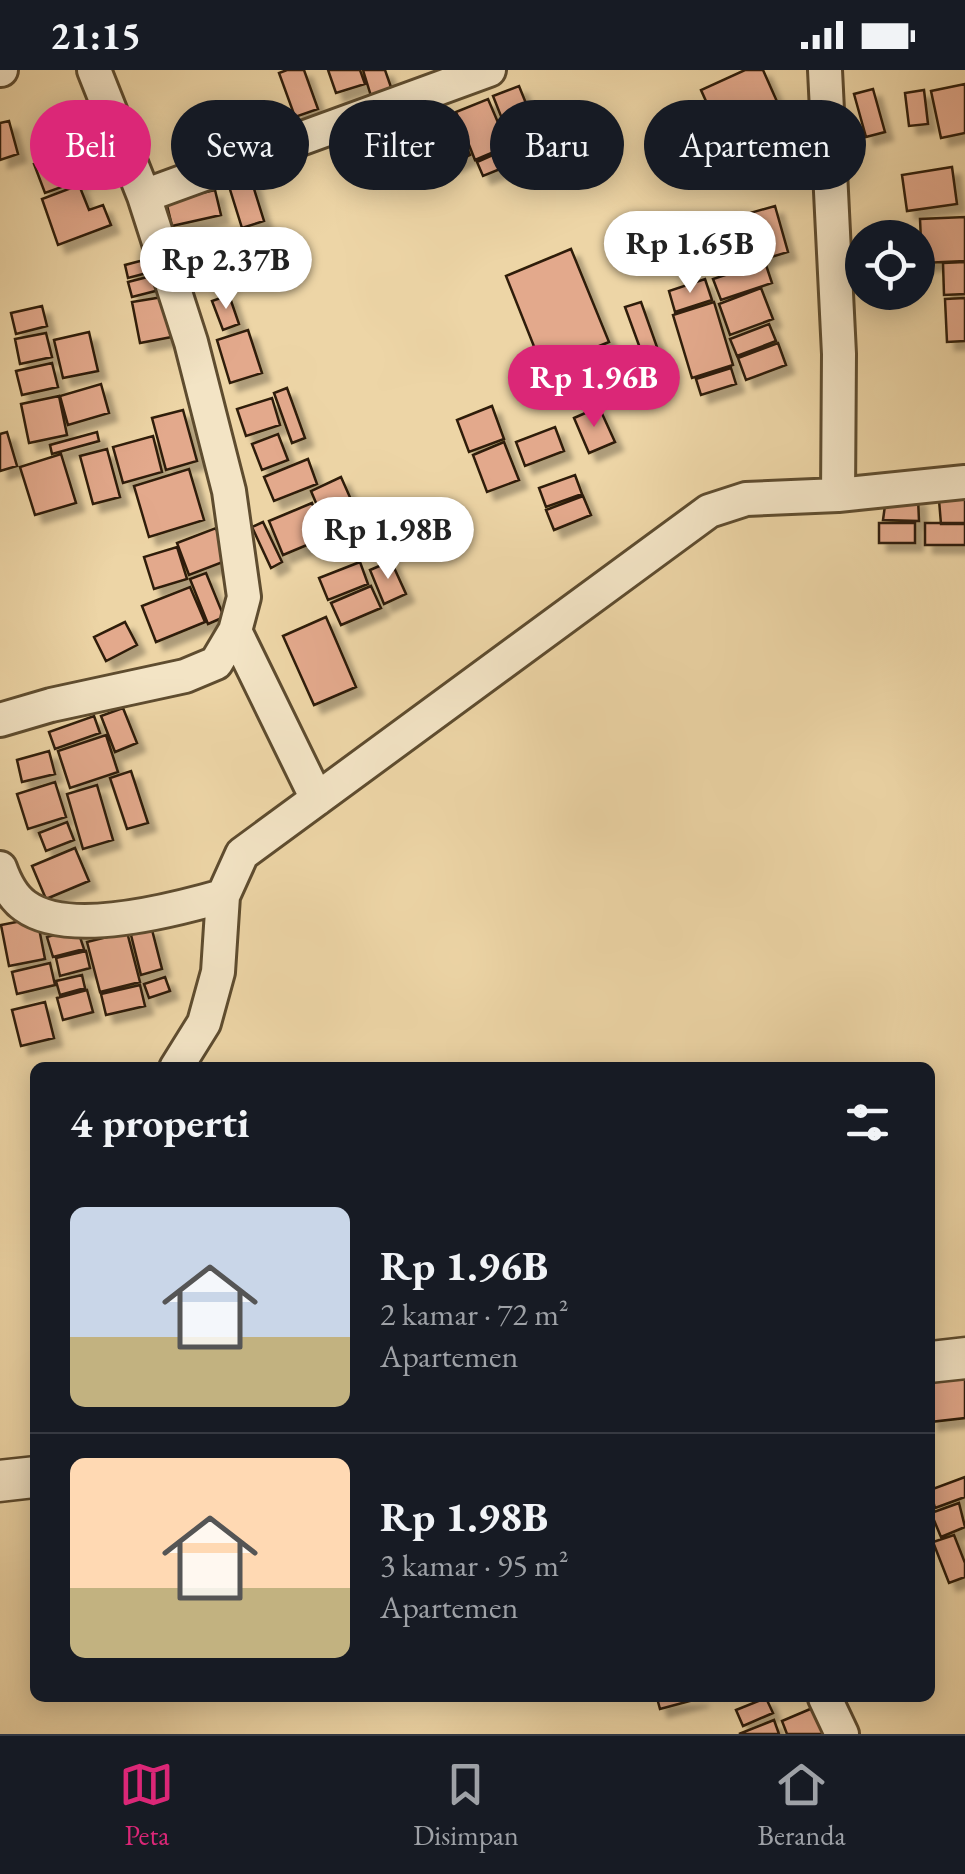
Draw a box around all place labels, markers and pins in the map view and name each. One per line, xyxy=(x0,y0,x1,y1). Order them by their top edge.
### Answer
pin: Rp 1.65B xyxy=(587,211,793,296)
pin: Rp 2.37B xyxy=(123,227,329,312)
pin: Rp 1.96B xyxy=(491,345,697,430)
pin: Rp 1.98B xyxy=(285,497,491,582)

